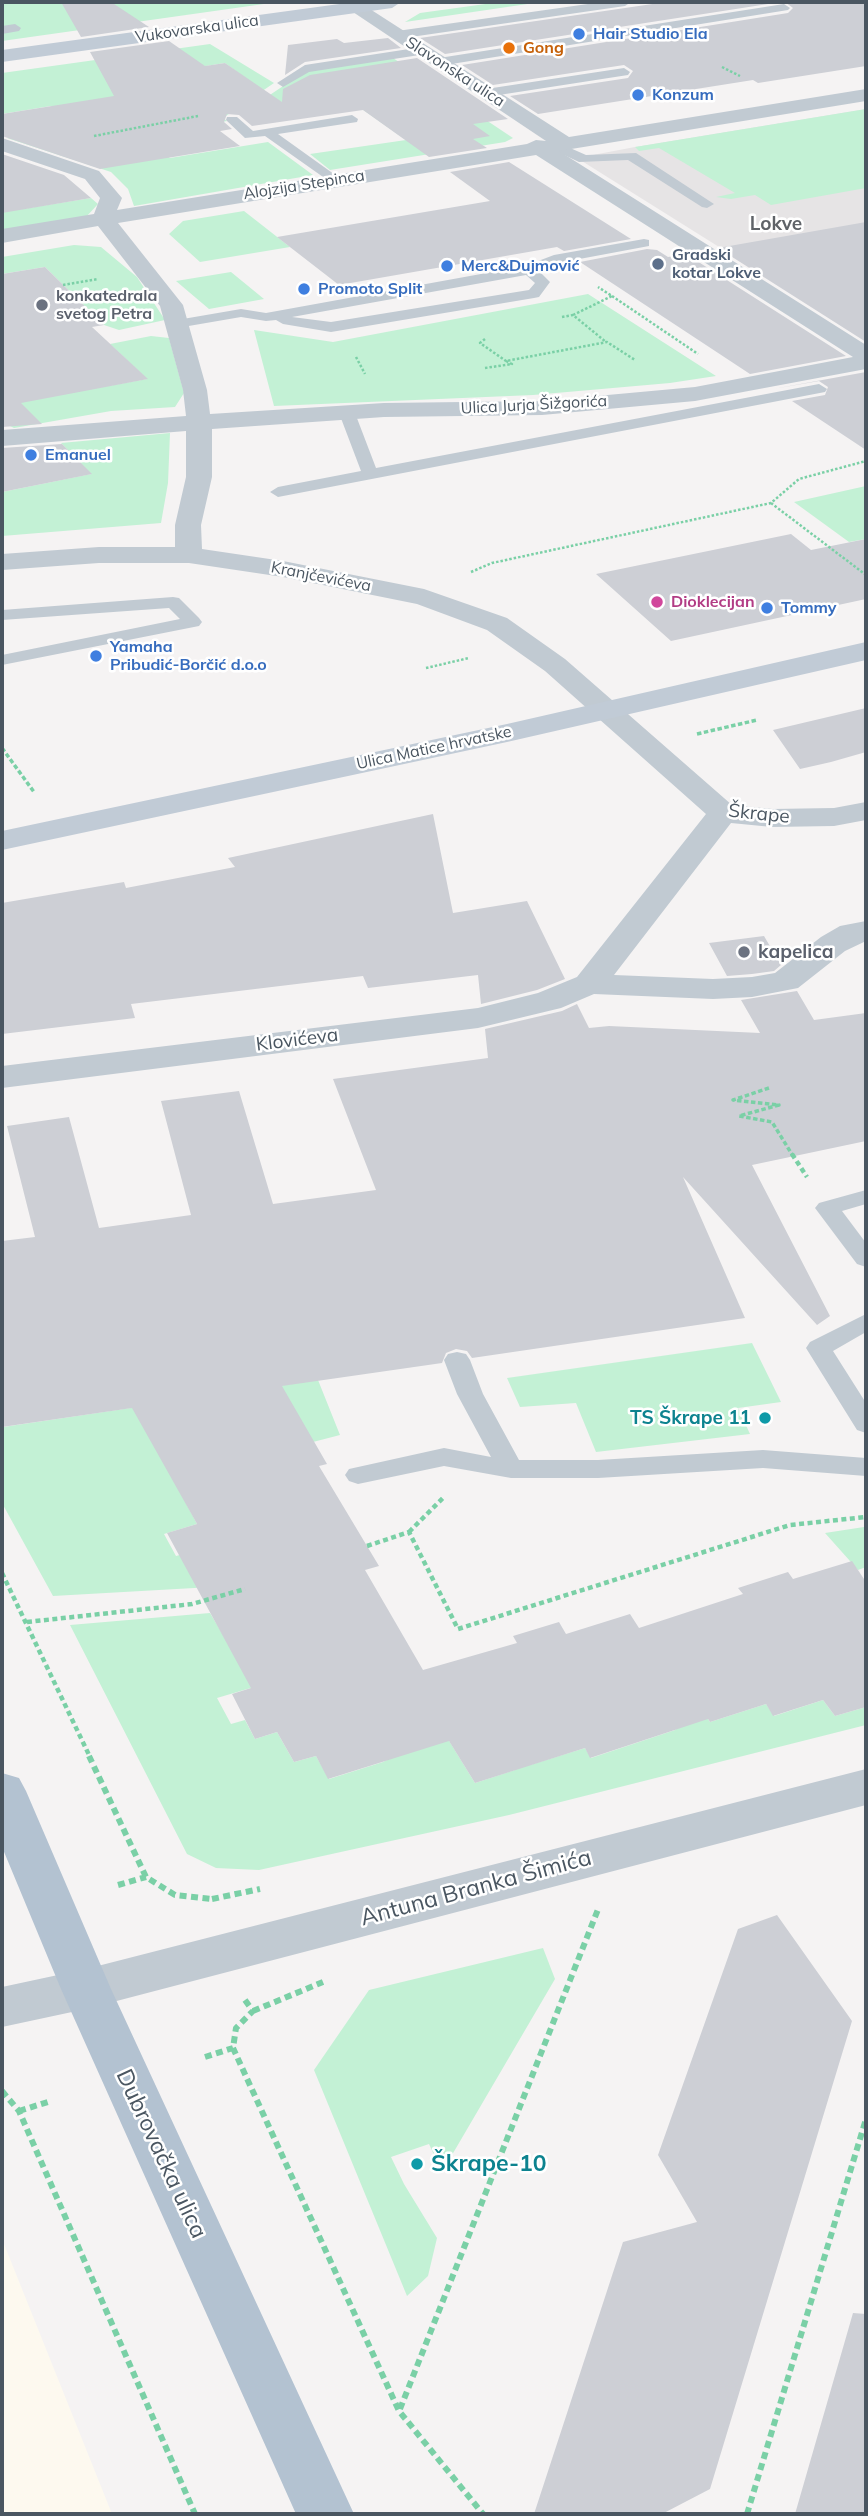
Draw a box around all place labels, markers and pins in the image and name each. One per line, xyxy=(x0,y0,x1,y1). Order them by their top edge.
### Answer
place label: Hair Studio Ela xyxy=(593,24,708,44)
marker: Hair Studio Ela xyxy=(571,26,587,42)
place label: Gong xyxy=(523,38,564,58)
marker: Gong xyxy=(501,40,517,56)
place label: Konzum xyxy=(652,85,714,105)
marker: Konzum xyxy=(630,87,646,103)
place label: Gradski kotar Lokve xyxy=(672,245,761,283)
place label: Merc&Dujmović xyxy=(461,256,579,276)
marker: Gradski kotar Lokve xyxy=(650,256,666,272)
marker: Merc&Dujmović xyxy=(439,258,455,274)
place label: Promoto Split xyxy=(318,279,422,299)
marker: Promoto Split xyxy=(296,281,312,297)
place label: konkatedrala svetog Petra xyxy=(56,286,157,324)
marker: konkatedrala svetog Petra xyxy=(34,297,50,313)
place label: Emanuel xyxy=(45,445,111,465)
marker: Emanuel xyxy=(23,447,39,463)
place label: Dioklecijan xyxy=(671,592,755,612)
marker: Dioklecijan xyxy=(649,594,665,610)
place label: Tommy xyxy=(781,598,837,618)
marker: Tommy xyxy=(759,600,775,616)
place label: Yamaha Pribudić-Borčić d.o.o xyxy=(110,637,267,675)
marker: Yamaha Pribudić-Borčić d.o.o xyxy=(88,648,104,664)
place label: kapelica xyxy=(758,941,834,963)
marker: kapelica xyxy=(736,944,752,960)
place label: TS Škrape 11 xyxy=(630,1407,751,1429)
marker: TS Škrape 11 xyxy=(757,1410,773,1426)
place label: Škrape-10 xyxy=(431,2150,547,2178)
marker: Škrape-10 xyxy=(409,2156,425,2172)

